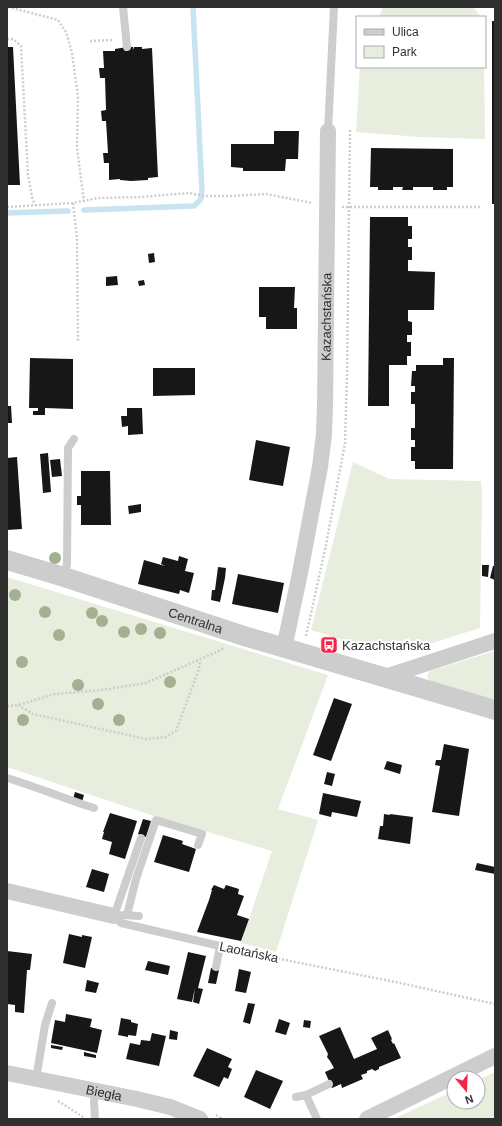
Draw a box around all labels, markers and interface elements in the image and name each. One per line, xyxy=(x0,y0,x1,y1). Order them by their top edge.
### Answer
legend xyxy=(356,16,486,68)
text: Ulica xyxy=(392,25,419,39)
text: Park xyxy=(392,45,418,59)
street label: Kazachstańska xyxy=(318,272,334,361)
street label: Centralna xyxy=(166,604,225,636)
bus stop icon: Kazachstańska xyxy=(319,635,339,655)
place label: Kazachstańska xyxy=(342,638,431,653)
street label: Laotańska xyxy=(218,938,281,966)
north arrow xyxy=(446,1070,486,1110)
street label: Biegła xyxy=(85,1082,124,1103)
text: N xyxy=(463,1092,475,1106)

